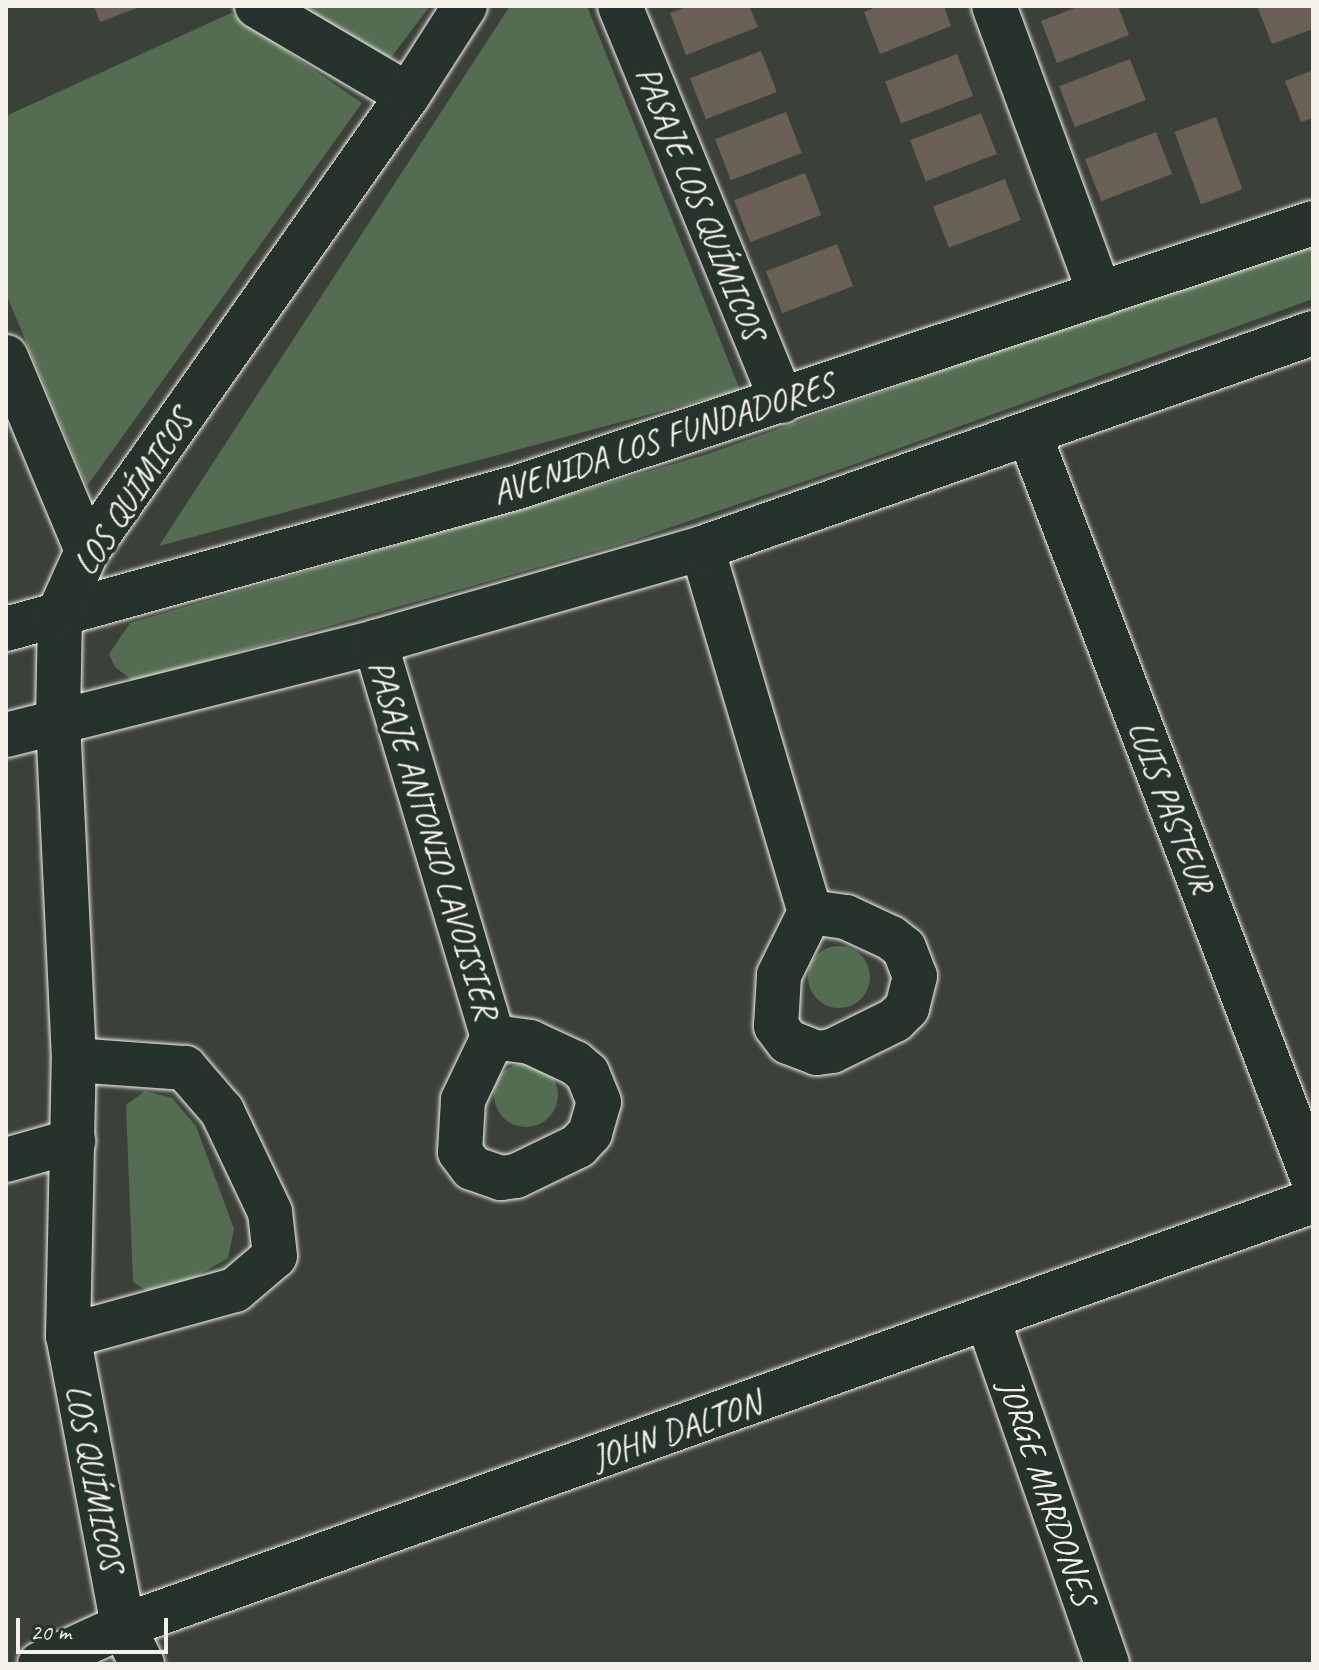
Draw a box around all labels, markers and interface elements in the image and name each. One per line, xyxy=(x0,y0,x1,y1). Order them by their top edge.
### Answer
street label: PASAJE LOS QUÍMICOS xyxy=(628,61,774,345)
street label: AVENIDA LOS FUNDADORES xyxy=(487,363,839,513)
street label: LOS QUÍMICOS xyxy=(65,402,201,582)
street label: PASAJE ANTONIO LAVOISIER xyxy=(360,655,508,1023)
street label: LUIS PASTEUR xyxy=(1119,714,1223,900)
street label: JORGE MARDONES xyxy=(990,1374,1106,1610)
street label: LOS QUÍMICOS xyxy=(57,1382,133,1574)
street label: JOHN DALTON xyxy=(587,1382,765,1478)
scale bar xyxy=(20,1602,172,1652)
text: 20 m xyxy=(30,1617,71,1647)

